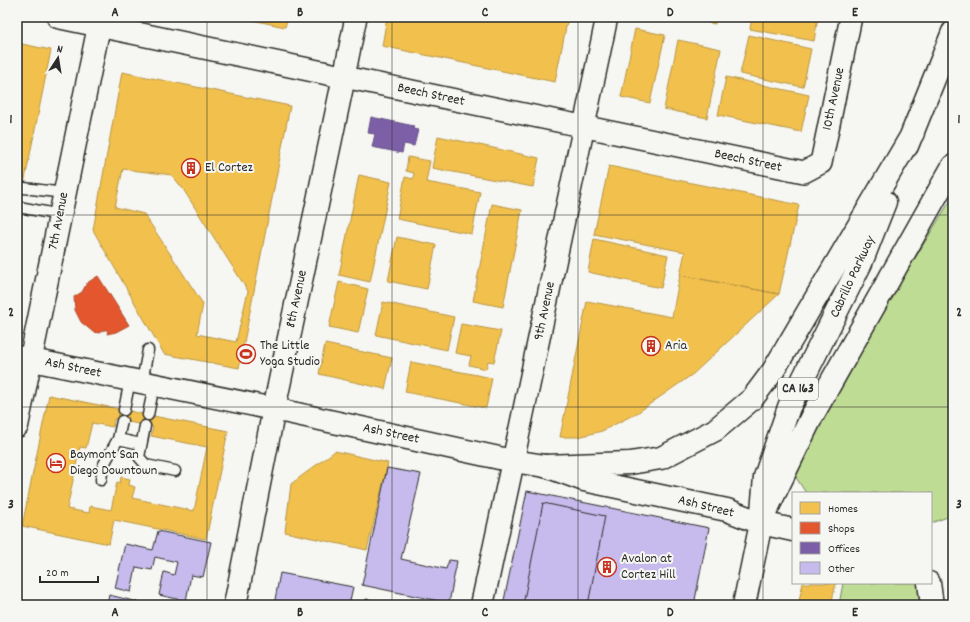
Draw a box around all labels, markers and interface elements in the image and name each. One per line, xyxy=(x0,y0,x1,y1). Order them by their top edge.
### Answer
text: A xyxy=(111,4,119,23)
text: B xyxy=(297,4,303,23)
text: C xyxy=(482,4,489,23)
text: D xyxy=(667,4,674,23)
text: E xyxy=(852,4,859,23)
north arrow xyxy=(38,38,78,78)
text: N xyxy=(55,42,65,59)
street label: 10th Avenue xyxy=(818,66,850,132)
street label: Beech Street xyxy=(396,78,466,112)
text: 1 xyxy=(10,111,13,130)
text: 1 xyxy=(958,111,961,130)
street label: Beech Street xyxy=(713,144,783,178)
building icon: El Cortez xyxy=(180,157,202,179)
place label: El Cortez xyxy=(205,158,254,178)
street label: 7th Avenue xyxy=(44,190,74,252)
street label: Cabrillo Parkway xyxy=(825,232,881,321)
street label: 8th Avenue xyxy=(281,268,313,330)
street label: 9th Avenue xyxy=(529,280,561,342)
text: 2 xyxy=(8,304,14,323)
text: 2 xyxy=(956,304,962,323)
building icon: Aria xyxy=(640,335,662,357)
place label: The Little Yoga Studio xyxy=(260,336,320,372)
place label: Aria xyxy=(665,336,687,356)
sports icon: The Little Yoga Studio xyxy=(235,343,257,365)
street label: Ash Street xyxy=(43,352,103,384)
road number: CA 163 xyxy=(778,378,818,400)
street label: Ash Street xyxy=(361,418,421,450)
place label: Baymont San Diego Downtown xyxy=(70,445,157,481)
hotel icon: Baymont San Diego Downtown xyxy=(45,452,67,474)
street label: Ash Street xyxy=(676,490,736,524)
legend xyxy=(792,492,932,584)
text: 3 xyxy=(8,496,14,515)
text: 3 xyxy=(956,496,962,515)
text: Homes xyxy=(828,501,858,518)
text: Shops xyxy=(828,521,855,538)
text: Offices xyxy=(828,541,860,558)
place label: Avalon at Cortez Hill xyxy=(621,549,676,585)
building icon: Avalon at Cortez Hill xyxy=(596,556,618,578)
scale bar xyxy=(40,558,98,584)
text: Other xyxy=(828,561,855,578)
text: 20 m xyxy=(46,565,69,582)
text: A xyxy=(111,604,119,622)
text: B xyxy=(297,604,303,622)
text: C xyxy=(482,604,489,622)
text: D xyxy=(667,604,674,622)
text: E xyxy=(852,604,859,622)

